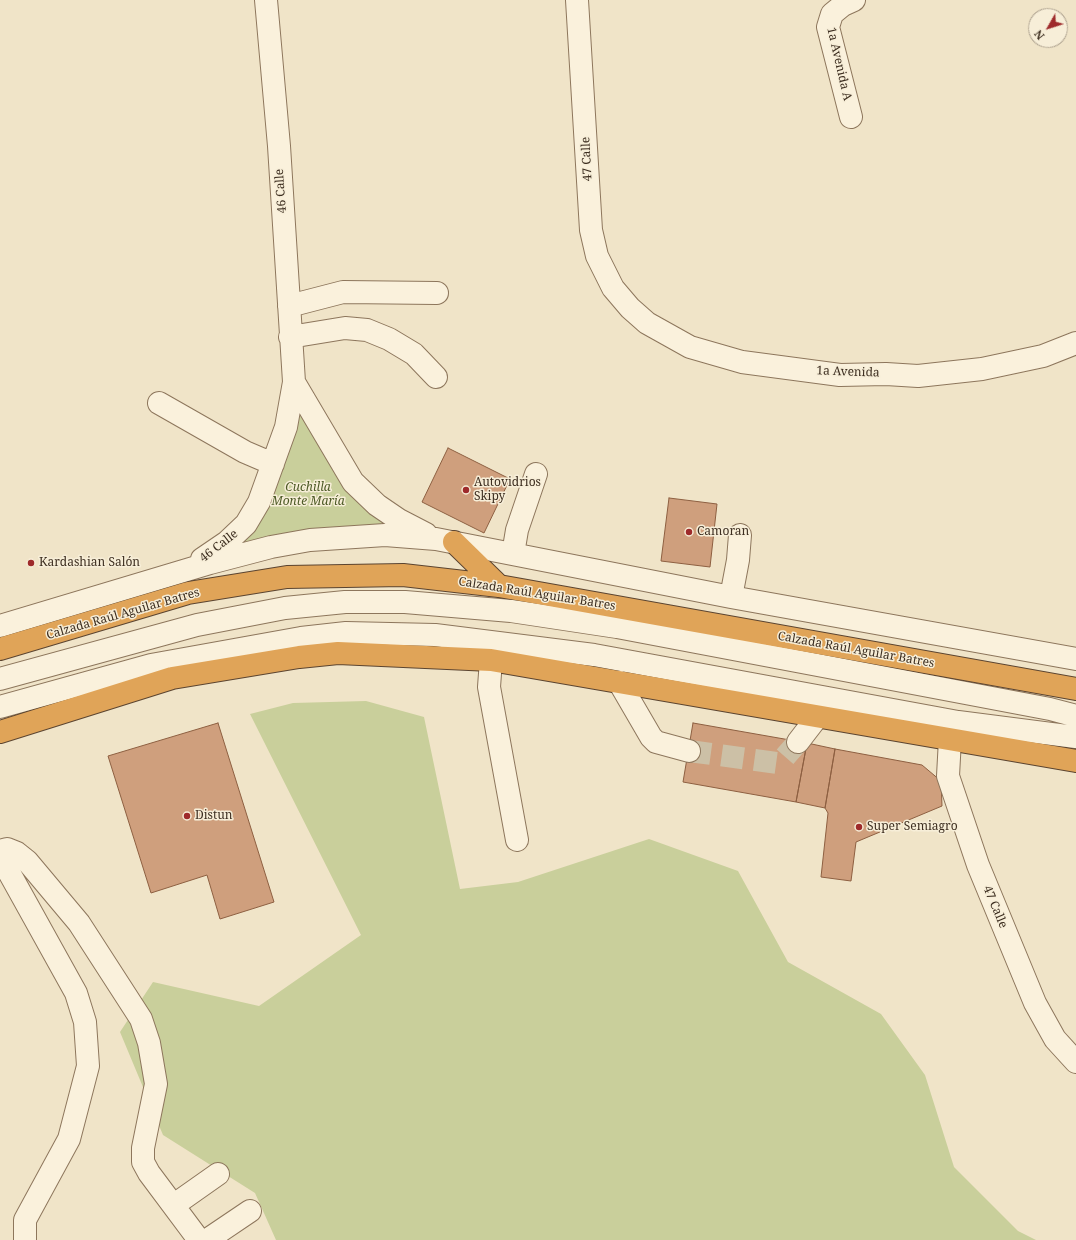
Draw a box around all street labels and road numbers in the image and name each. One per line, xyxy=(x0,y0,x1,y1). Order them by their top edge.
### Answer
street label: 1a Avenida A xyxy=(824,26,854,102)
street label: 47 Calle xyxy=(579,136,595,182)
street label: 46 Calle xyxy=(272,168,290,214)
street label: 1a Avenida xyxy=(816,364,880,380)
street label: 46 Calle xyxy=(197,527,241,565)
street label: Calzada Raúl Aguilar Batres xyxy=(457,574,617,614)
street label: Calzada Raúl Aguilar Batres xyxy=(45,585,201,643)
street label: Calzada Raúl Aguilar Batres xyxy=(777,629,935,671)
street label: 47 Calle xyxy=(980,884,1010,930)

